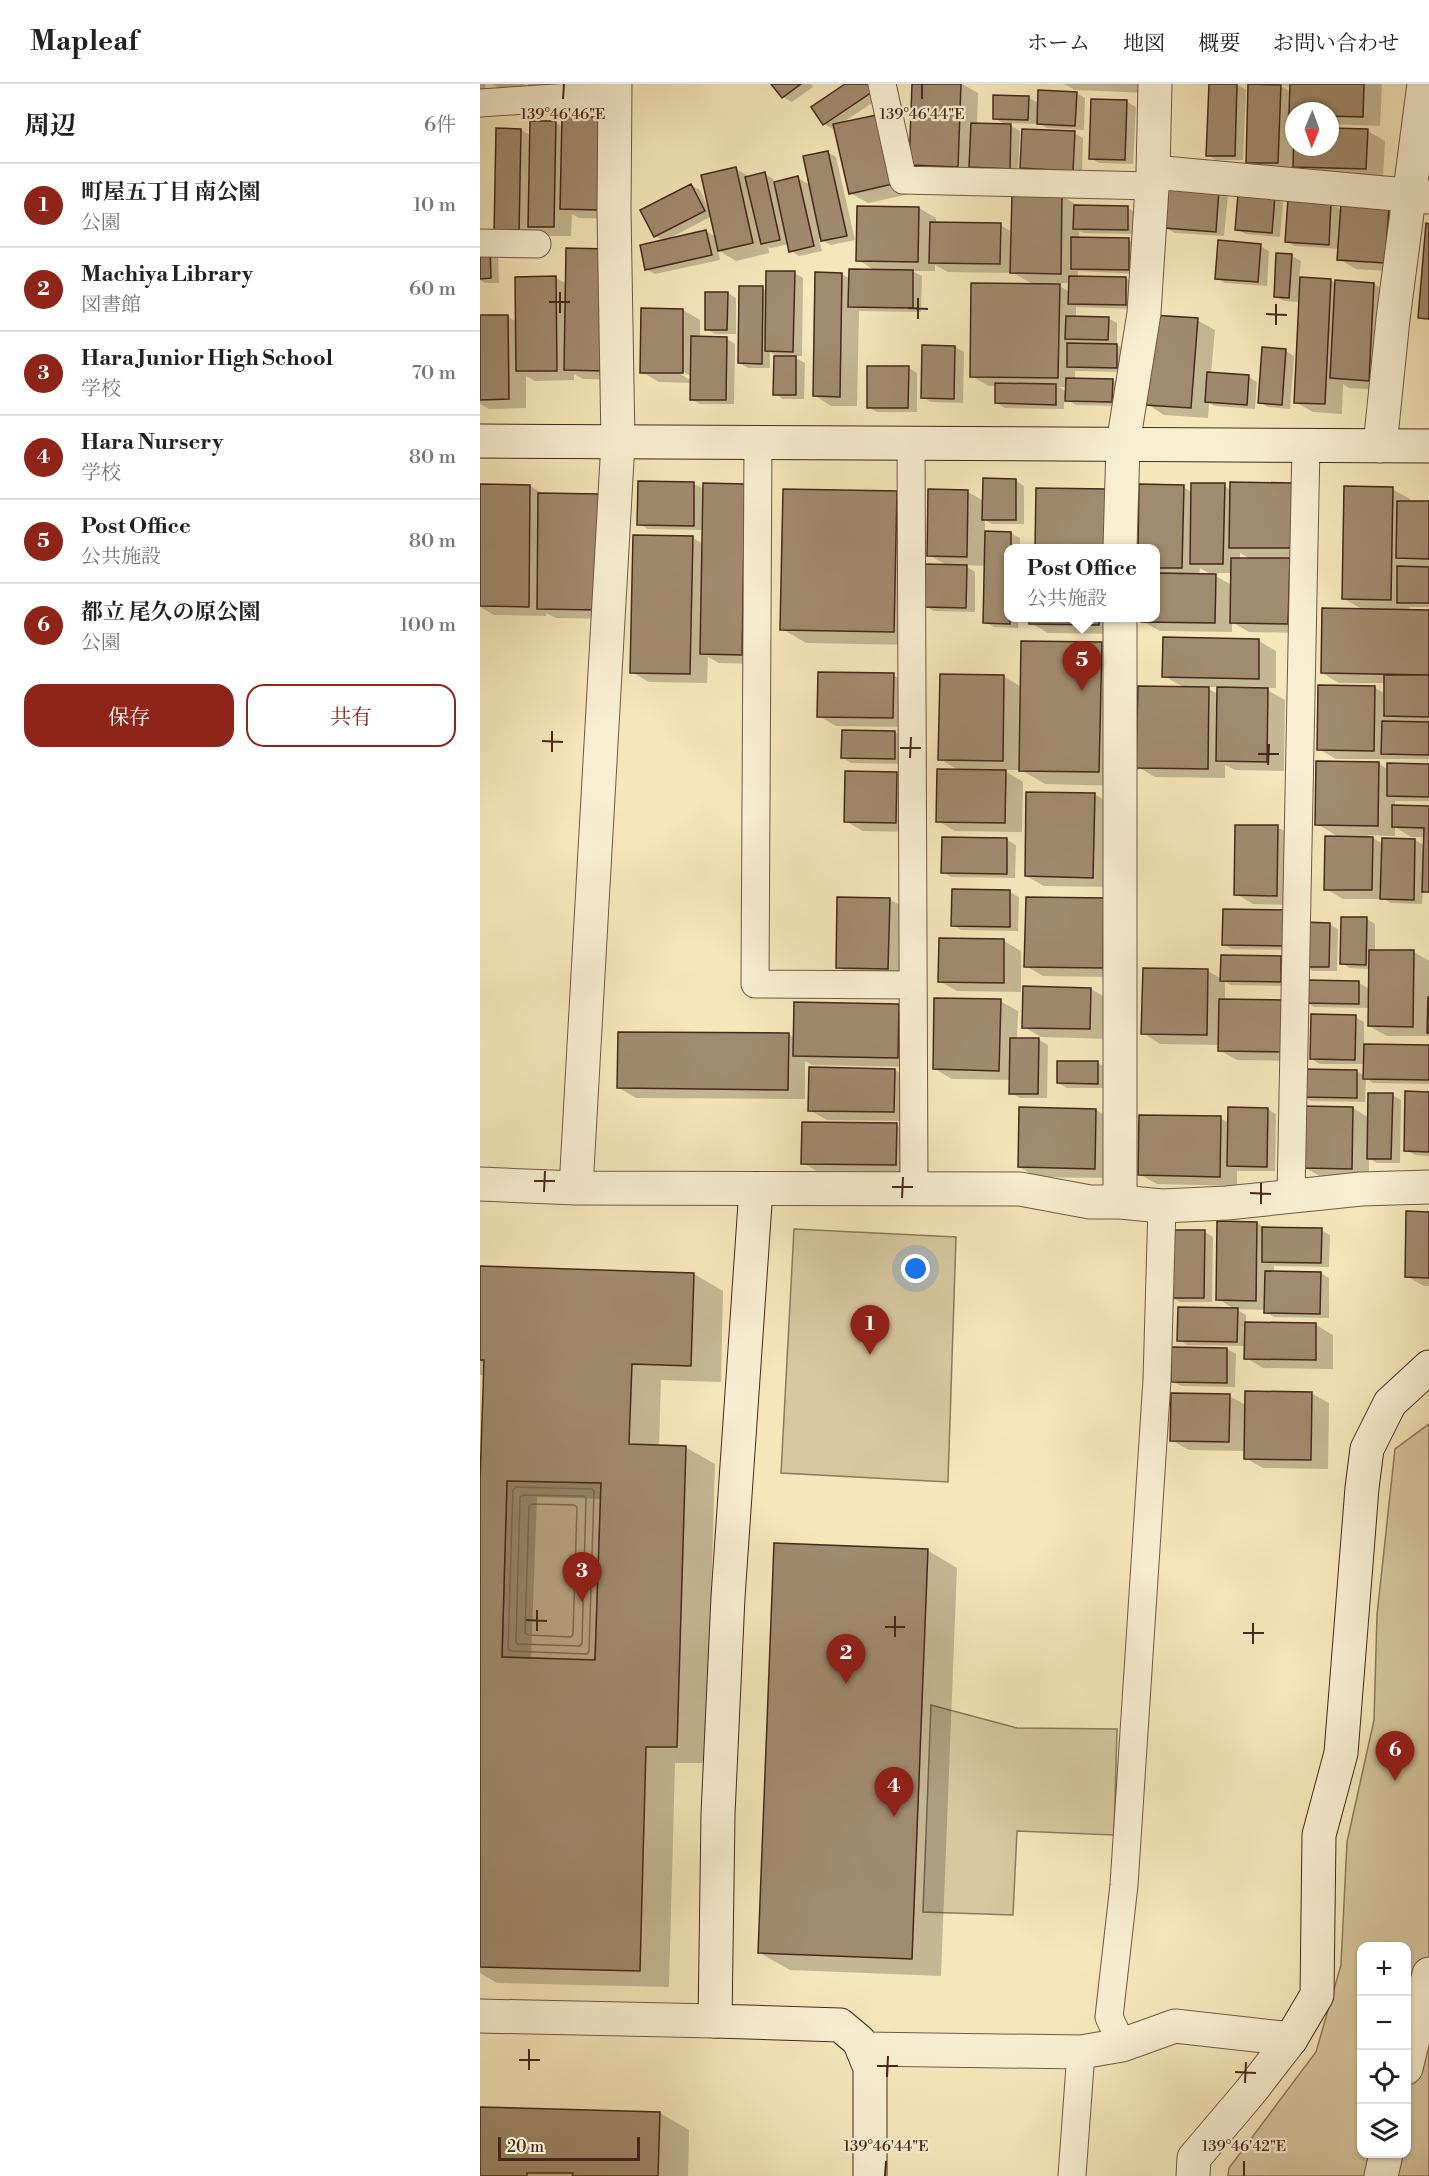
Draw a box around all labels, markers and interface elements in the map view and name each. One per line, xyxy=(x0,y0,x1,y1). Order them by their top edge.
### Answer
text: Mapleaf xyxy=(30,24,138,59)
text: ホーム xyxy=(1027,31,1090,57)
text: 地図 xyxy=(1123,31,1165,57)
text: 概要 xyxy=(1198,31,1240,57)
text: お問い合わせ xyxy=(1273,31,1399,57)
north arrow xyxy=(1285,102,1339,156)
text: 139°46'46"E xyxy=(521,105,605,124)
text: 139°46'44"E xyxy=(879,105,965,124)
text: 周辺 xyxy=(24,110,76,142)
text: 6件 xyxy=(424,113,456,138)
text: 町屋五丁目 南公園 xyxy=(81,179,261,206)
text: 1 xyxy=(39,193,48,218)
text: 10 m xyxy=(413,193,456,218)
text: 公園 xyxy=(81,211,121,236)
text: Machiya Library xyxy=(81,261,253,288)
text: 2 xyxy=(37,277,50,302)
text: 60 m xyxy=(409,277,456,302)
text: 図書館 xyxy=(81,293,141,318)
text: Hara Junior High School xyxy=(81,345,333,372)
text: 3 xyxy=(37,361,50,386)
text: 70 m xyxy=(412,361,456,386)
text: 学校 xyxy=(81,377,121,402)
text: Hara Nursery xyxy=(81,429,223,456)
text: 4 xyxy=(37,445,50,470)
text: 80 m xyxy=(409,445,456,470)
text: 学校 xyxy=(81,461,121,486)
text: Post Office xyxy=(81,513,191,540)
text: 5 xyxy=(37,529,50,554)
text: 80 m xyxy=(409,529,456,554)
popup xyxy=(1004,544,1160,622)
text: 公共施設 xyxy=(81,545,161,570)
text: Post Office xyxy=(1027,555,1137,582)
text: 公共施設 xyxy=(1027,587,1107,612)
text: 都立 尾久の原公園 xyxy=(81,599,261,626)
text: 6 xyxy=(37,613,50,638)
text: 100 m xyxy=(400,613,456,638)
text: 公園 xyxy=(81,631,121,656)
pin: 5 xyxy=(1062,642,1102,691)
button: 保存 xyxy=(24,684,234,747)
button: 共有 xyxy=(246,684,456,747)
your location xyxy=(901,1254,930,1283)
pin: 1 xyxy=(850,1306,890,1355)
pin: 3 xyxy=(562,1552,602,1602)
pin: 2 xyxy=(826,1634,866,1684)
pin: 6 xyxy=(1376,1732,1414,1781)
pin: 4 xyxy=(874,1768,914,1817)
map controls xyxy=(1357,1942,1411,2158)
button: + xyxy=(1357,1942,1411,1996)
button: − xyxy=(1357,1996,1411,2050)
button: locate xyxy=(1357,2050,1411,2104)
button: layers xyxy=(1357,2104,1411,2158)
scale bar xyxy=(498,2134,640,2162)
text: 20 m xyxy=(507,2137,544,2157)
text: 139°46'44"E xyxy=(843,2137,929,2156)
text: 139°46'42"E xyxy=(1202,2137,1286,2156)

